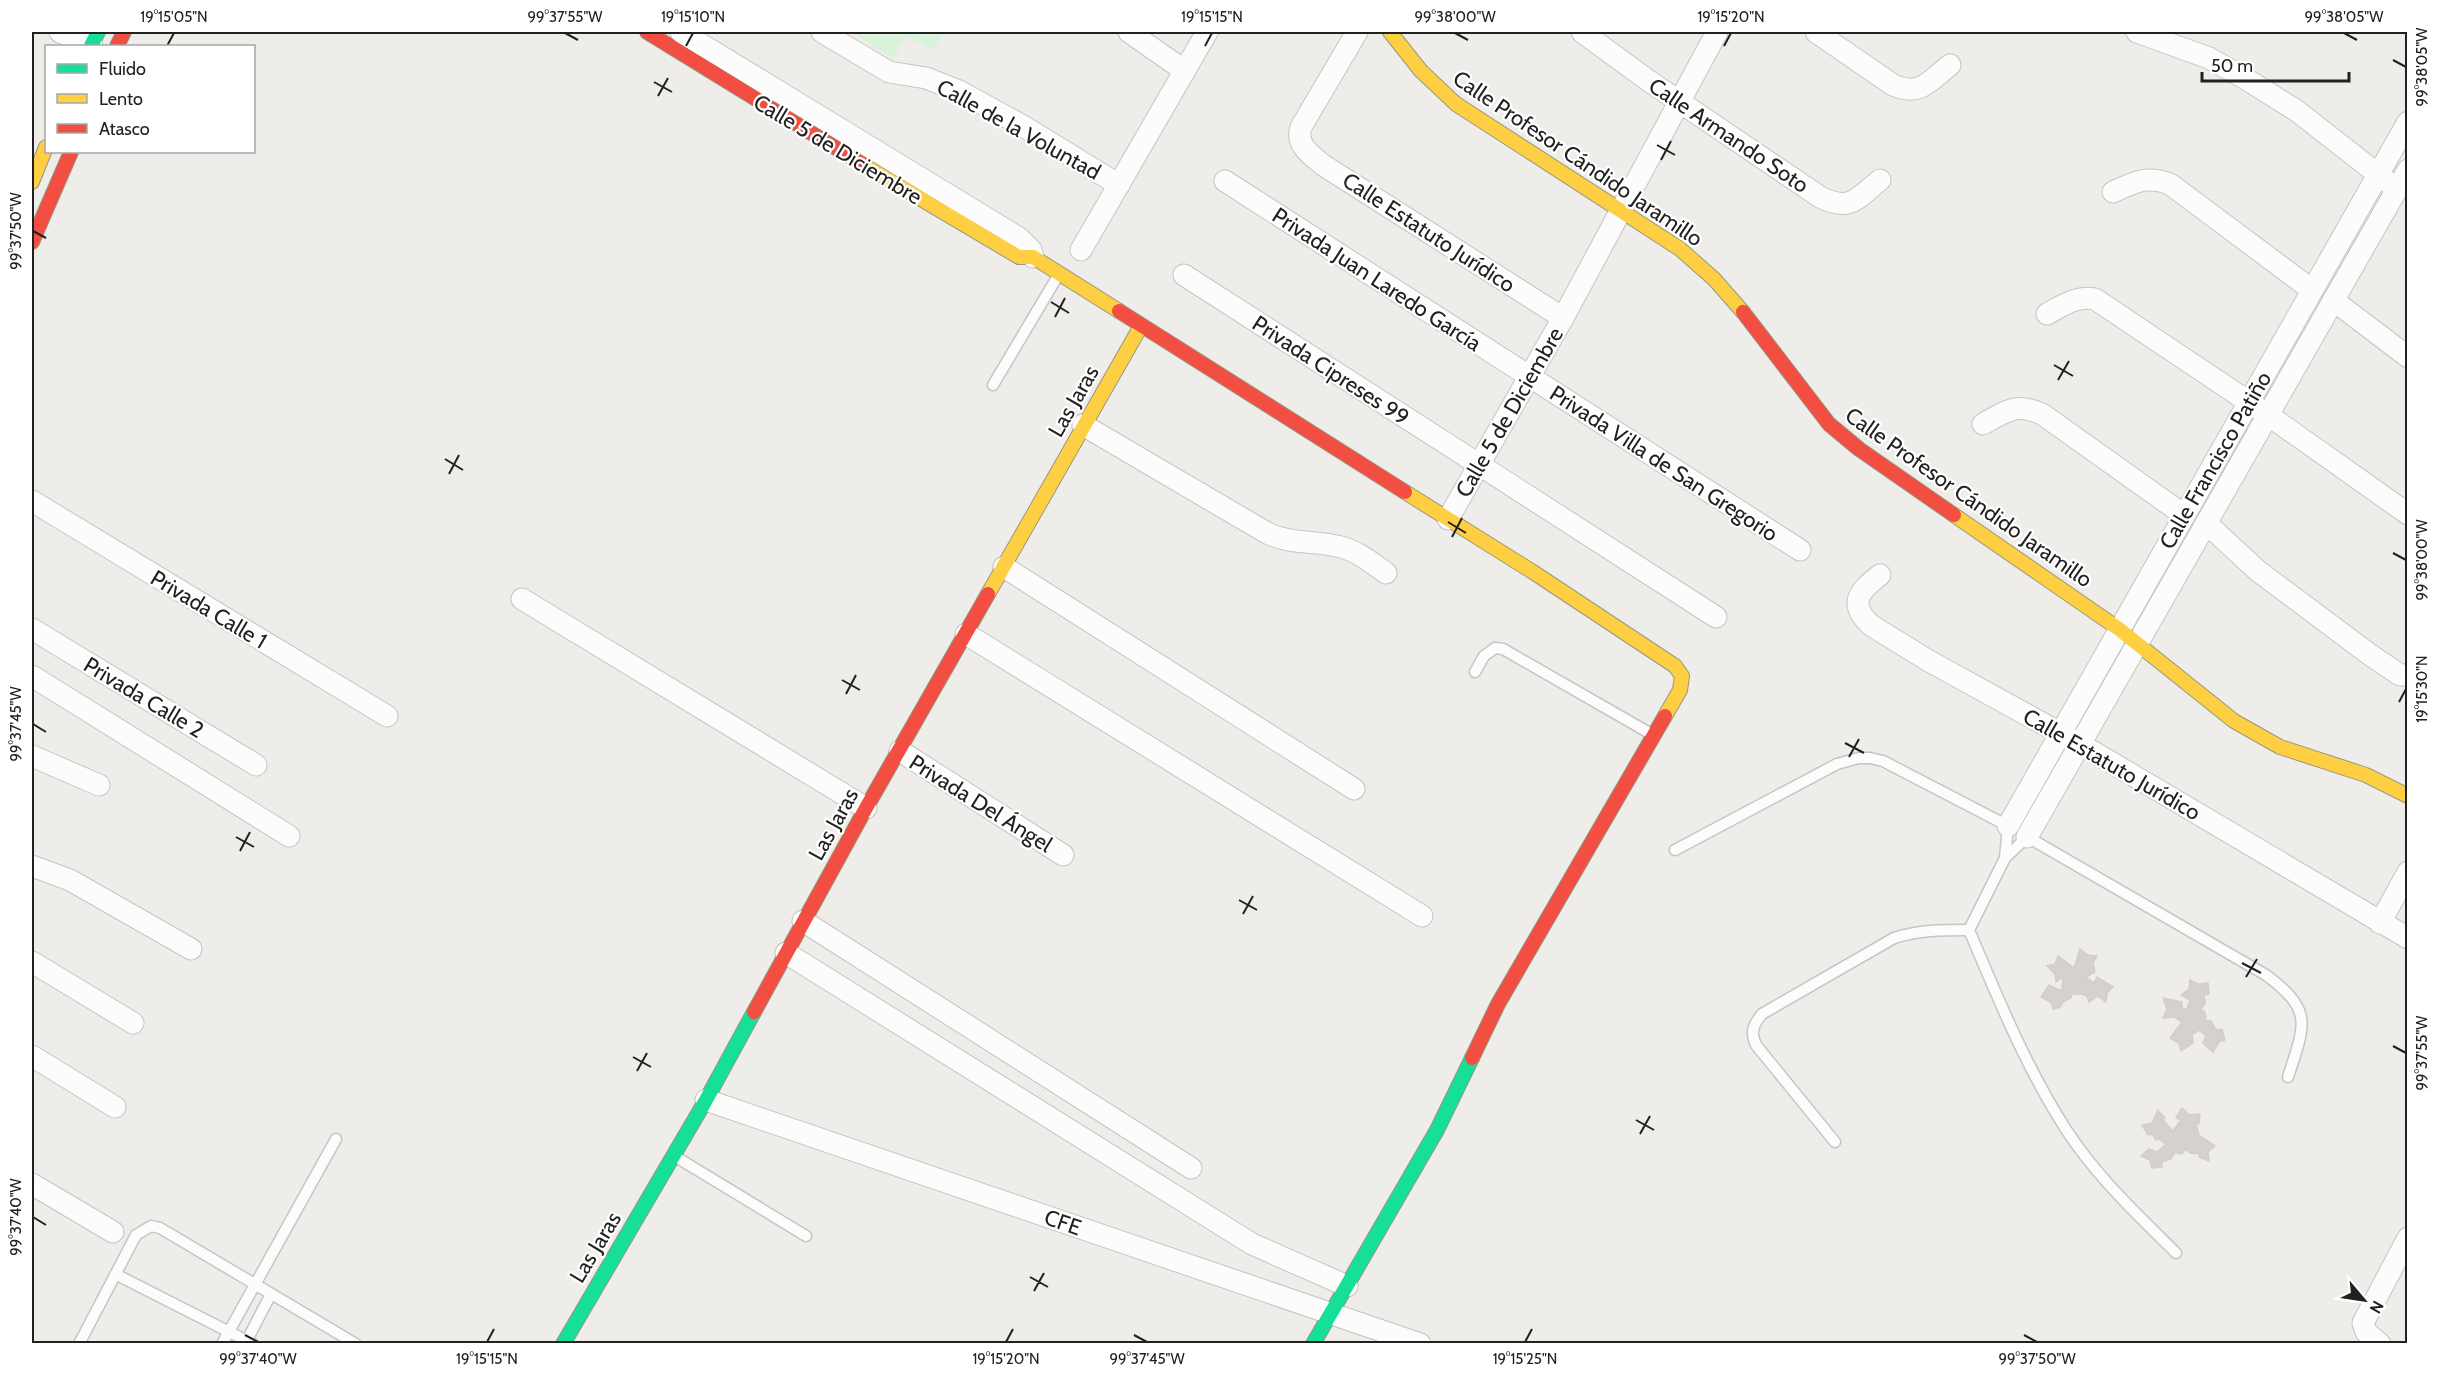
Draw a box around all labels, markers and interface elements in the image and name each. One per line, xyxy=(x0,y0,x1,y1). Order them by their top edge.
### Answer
text: 19°15'05"N xyxy=(140,8,208,26)
text: 99°37'55"W xyxy=(528,8,603,26)
text: 19°15'10"N xyxy=(661,8,725,26)
text: 19°15'15"N xyxy=(1181,8,1243,26)
text: 99°38'00"W xyxy=(1414,8,1496,26)
text: 19°15'20"N xyxy=(1697,8,1765,26)
text: 99°38'05"W xyxy=(2305,8,2384,26)
text: 99°38'05"W xyxy=(2413,27,2431,106)
legend xyxy=(45,45,255,153)
scale bar xyxy=(2202,45,2349,83)
text: 50 m xyxy=(2211,55,2253,77)
text: Fluido xyxy=(99,58,146,80)
street label: Calle Profesor Cándido Jaramillo xyxy=(1448,65,1708,252)
street label: Calle Armando Soto xyxy=(1644,72,1814,199)
street label: Calle de la Voluntad xyxy=(932,73,1105,186)
text: Lento xyxy=(99,88,143,110)
street label: Calle 5 de Diciembre xyxy=(749,88,927,210)
text: Atasco xyxy=(99,118,150,140)
street label: Calle Estatuto Jurídico xyxy=(1337,167,1520,298)
text: 99°37'50"W xyxy=(7,192,25,270)
street label: Privada Juan Laredo García xyxy=(1267,202,1487,357)
street label: Privada Cipreses 99 xyxy=(1247,310,1414,431)
street label: Calle 5 de Diciembre xyxy=(1450,322,1569,502)
street label: Las Jaras xyxy=(1042,361,1105,442)
street label: Calle Francisco Patiño xyxy=(2154,367,2277,554)
street label: Privada Villa de San Gregorio xyxy=(1545,380,1783,547)
street label: Calle Profesor Cándido Jaramillo xyxy=(1840,402,2097,593)
text: 99°38'00"W xyxy=(2413,519,2431,601)
street label: Privada Calle 1 xyxy=(146,564,272,655)
street label: Privada Calle 2 xyxy=(79,651,209,744)
text: 19°15'30"N xyxy=(2413,655,2431,723)
text: 99°37'45"W xyxy=(7,686,25,762)
street label: Calle Estatuto Jurídico xyxy=(2018,703,2205,826)
street label: Privada Del Ángel xyxy=(904,749,1058,859)
street label: Las Jaras xyxy=(803,784,864,865)
text: 99°37'55"W xyxy=(2413,1015,2431,1090)
text: 99°37'40"W xyxy=(7,1177,25,1256)
street label: CFE xyxy=(1041,1204,1085,1241)
street label: Las Jaras xyxy=(564,1207,627,1288)
north arrow xyxy=(2334,1270,2394,1330)
text: N xyxy=(2366,1297,2388,1317)
text: 99°37'40"W xyxy=(219,1350,298,1368)
text: 19°15'15"N xyxy=(456,1350,518,1368)
text: 19°15'20"N xyxy=(972,1350,1040,1368)
text: 99°37'45"W xyxy=(1109,1350,1185,1368)
text: 19°15'25"N xyxy=(1493,1350,1557,1368)
text: 99°37'50"W xyxy=(1998,1350,2076,1368)

